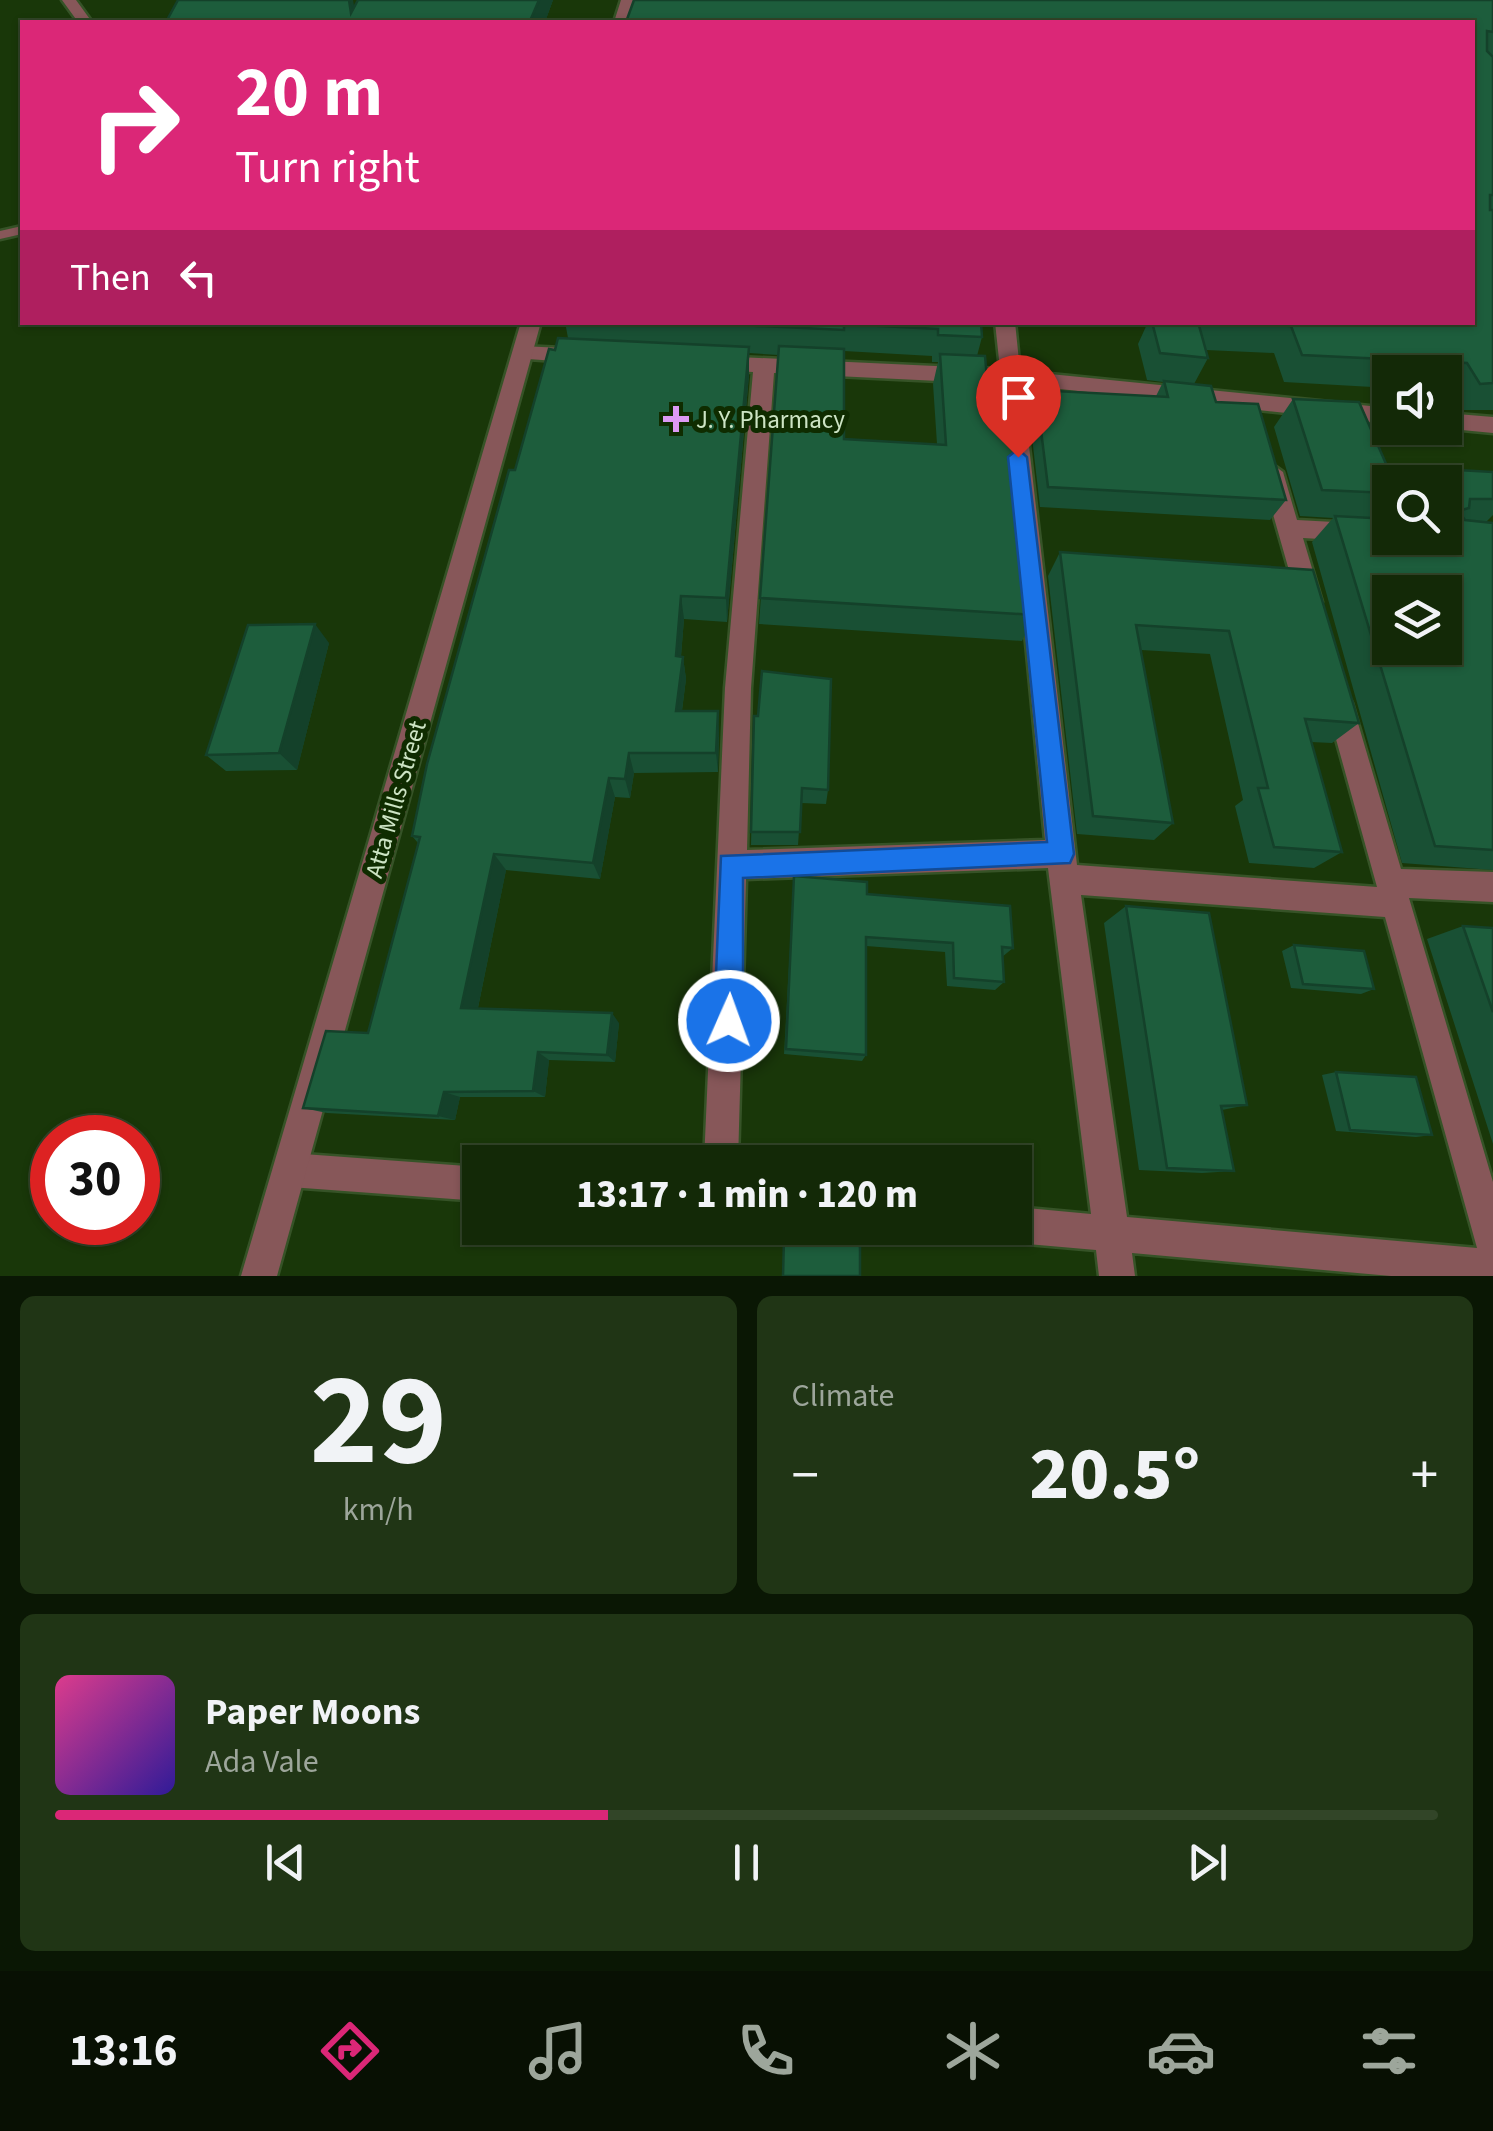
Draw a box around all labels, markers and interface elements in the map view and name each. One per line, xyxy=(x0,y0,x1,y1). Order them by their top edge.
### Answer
text: 20 m xyxy=(235,43,383,143)
icon: right xyxy=(70,60,200,190)
text: Turn right xyxy=(235,136,420,200)
icon: left xyxy=(171,250,226,305)
text: Then xyxy=(70,251,151,305)
pin xyxy=(976,355,1061,458)
map controls xyxy=(1372,355,1462,665)
button: sound xyxy=(1372,355,1462,445)
icon: arrive xyxy=(991,370,1046,425)
place label: J. Y. Pharmacy xyxy=(696,402,845,438)
marker: J. Y. Pharmacy xyxy=(665,408,687,430)
button: search xyxy=(1372,465,1462,555)
button: layers xyxy=(1372,575,1462,665)
street label: Atta Mills Street xyxy=(356,716,436,882)
position arrow xyxy=(677,969,781,1073)
speed limit sign: 30 xyxy=(30,1115,160,1245)
text: 13:17 · 1 min · 120 m xyxy=(576,1168,918,1222)
text: 29 xyxy=(310,1329,447,1514)
text: Climate xyxy=(792,1373,894,1419)
text: 20.5° xyxy=(1029,1421,1200,1528)
text: − xyxy=(792,1437,819,1515)
text: + xyxy=(1411,1437,1438,1515)
text: km/h xyxy=(343,1487,414,1533)
text: Paper Moons xyxy=(205,1685,420,1739)
text: Ada Vale xyxy=(205,1739,319,1785)
icon: previous xyxy=(258,1835,313,1890)
icon: pause xyxy=(719,1835,774,1890)
icon: next xyxy=(1180,1835,1235,1890)
icon: directions xyxy=(315,2016,385,2086)
icon: music xyxy=(523,2016,593,2086)
icon: phone xyxy=(731,2016,801,2086)
icon: climate xyxy=(938,2016,1008,2086)
icon: car xyxy=(1146,2016,1216,2086)
icon: filters xyxy=(1354,2016,1424,2086)
text: 13:16 xyxy=(69,2019,177,2083)

